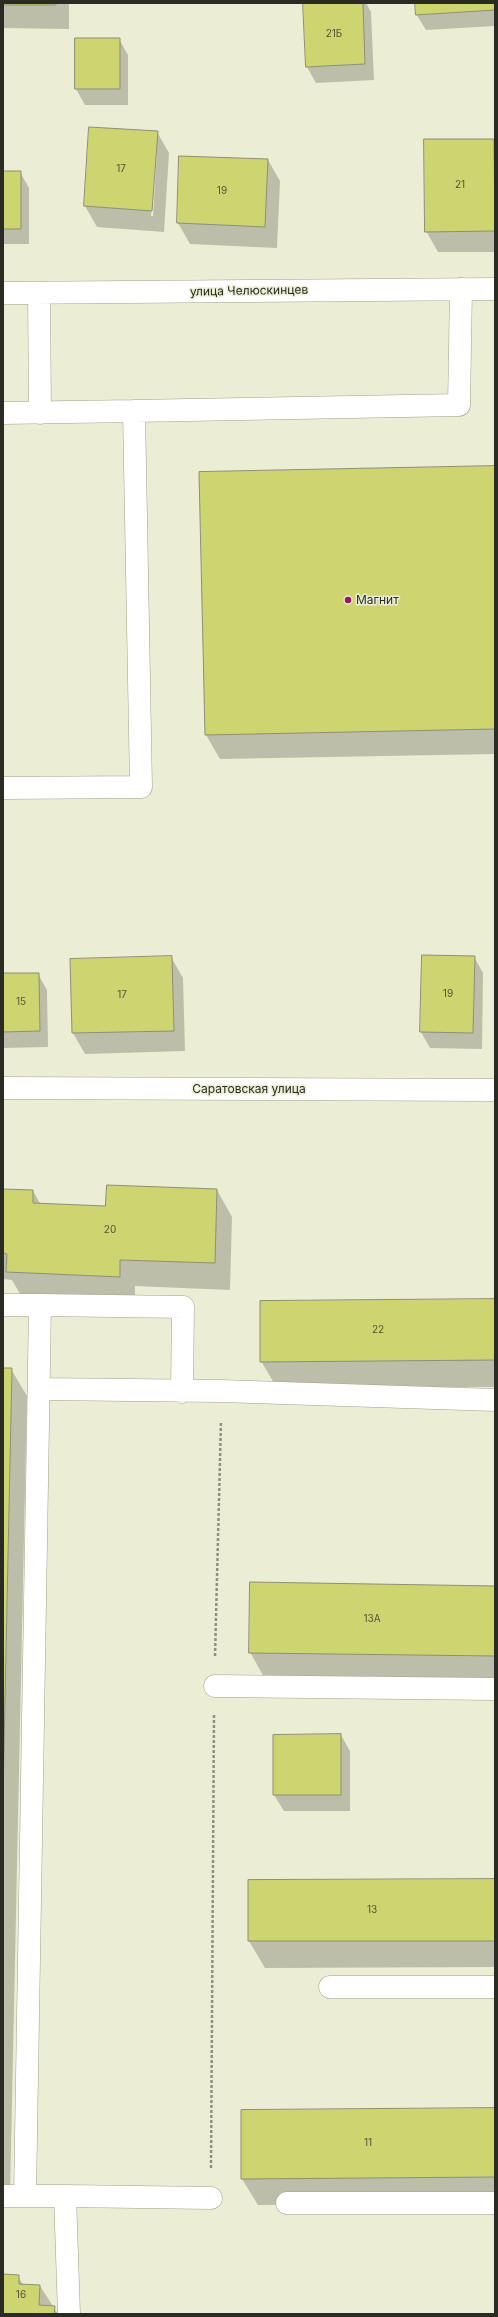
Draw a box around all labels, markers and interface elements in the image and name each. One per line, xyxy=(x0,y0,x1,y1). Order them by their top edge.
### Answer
house number: 21Б xyxy=(326,28,342,40)
house number: 17 xyxy=(116,163,126,175)
house number: 21 xyxy=(455,179,465,191)
house number: 19 xyxy=(217,185,227,197)
street label: улица Челюскинцев xyxy=(190,283,308,299)
place label: Магнит xyxy=(356,593,399,607)
marker: Магнит xyxy=(343,595,353,605)
house number: 19 xyxy=(443,988,453,1000)
house number: 17 xyxy=(117,989,127,1001)
house number: 15 xyxy=(16,996,26,1008)
street label: Саратовская улица xyxy=(192,1082,306,1096)
house number: 20 xyxy=(104,1224,116,1236)
house number: 22 xyxy=(372,1324,384,1336)
house number: 13А xyxy=(363,1613,381,1625)
house number: 13 xyxy=(367,1904,377,1916)
house number: 11 xyxy=(364,2137,372,2149)
house number: 16 xyxy=(16,2289,26,2301)

